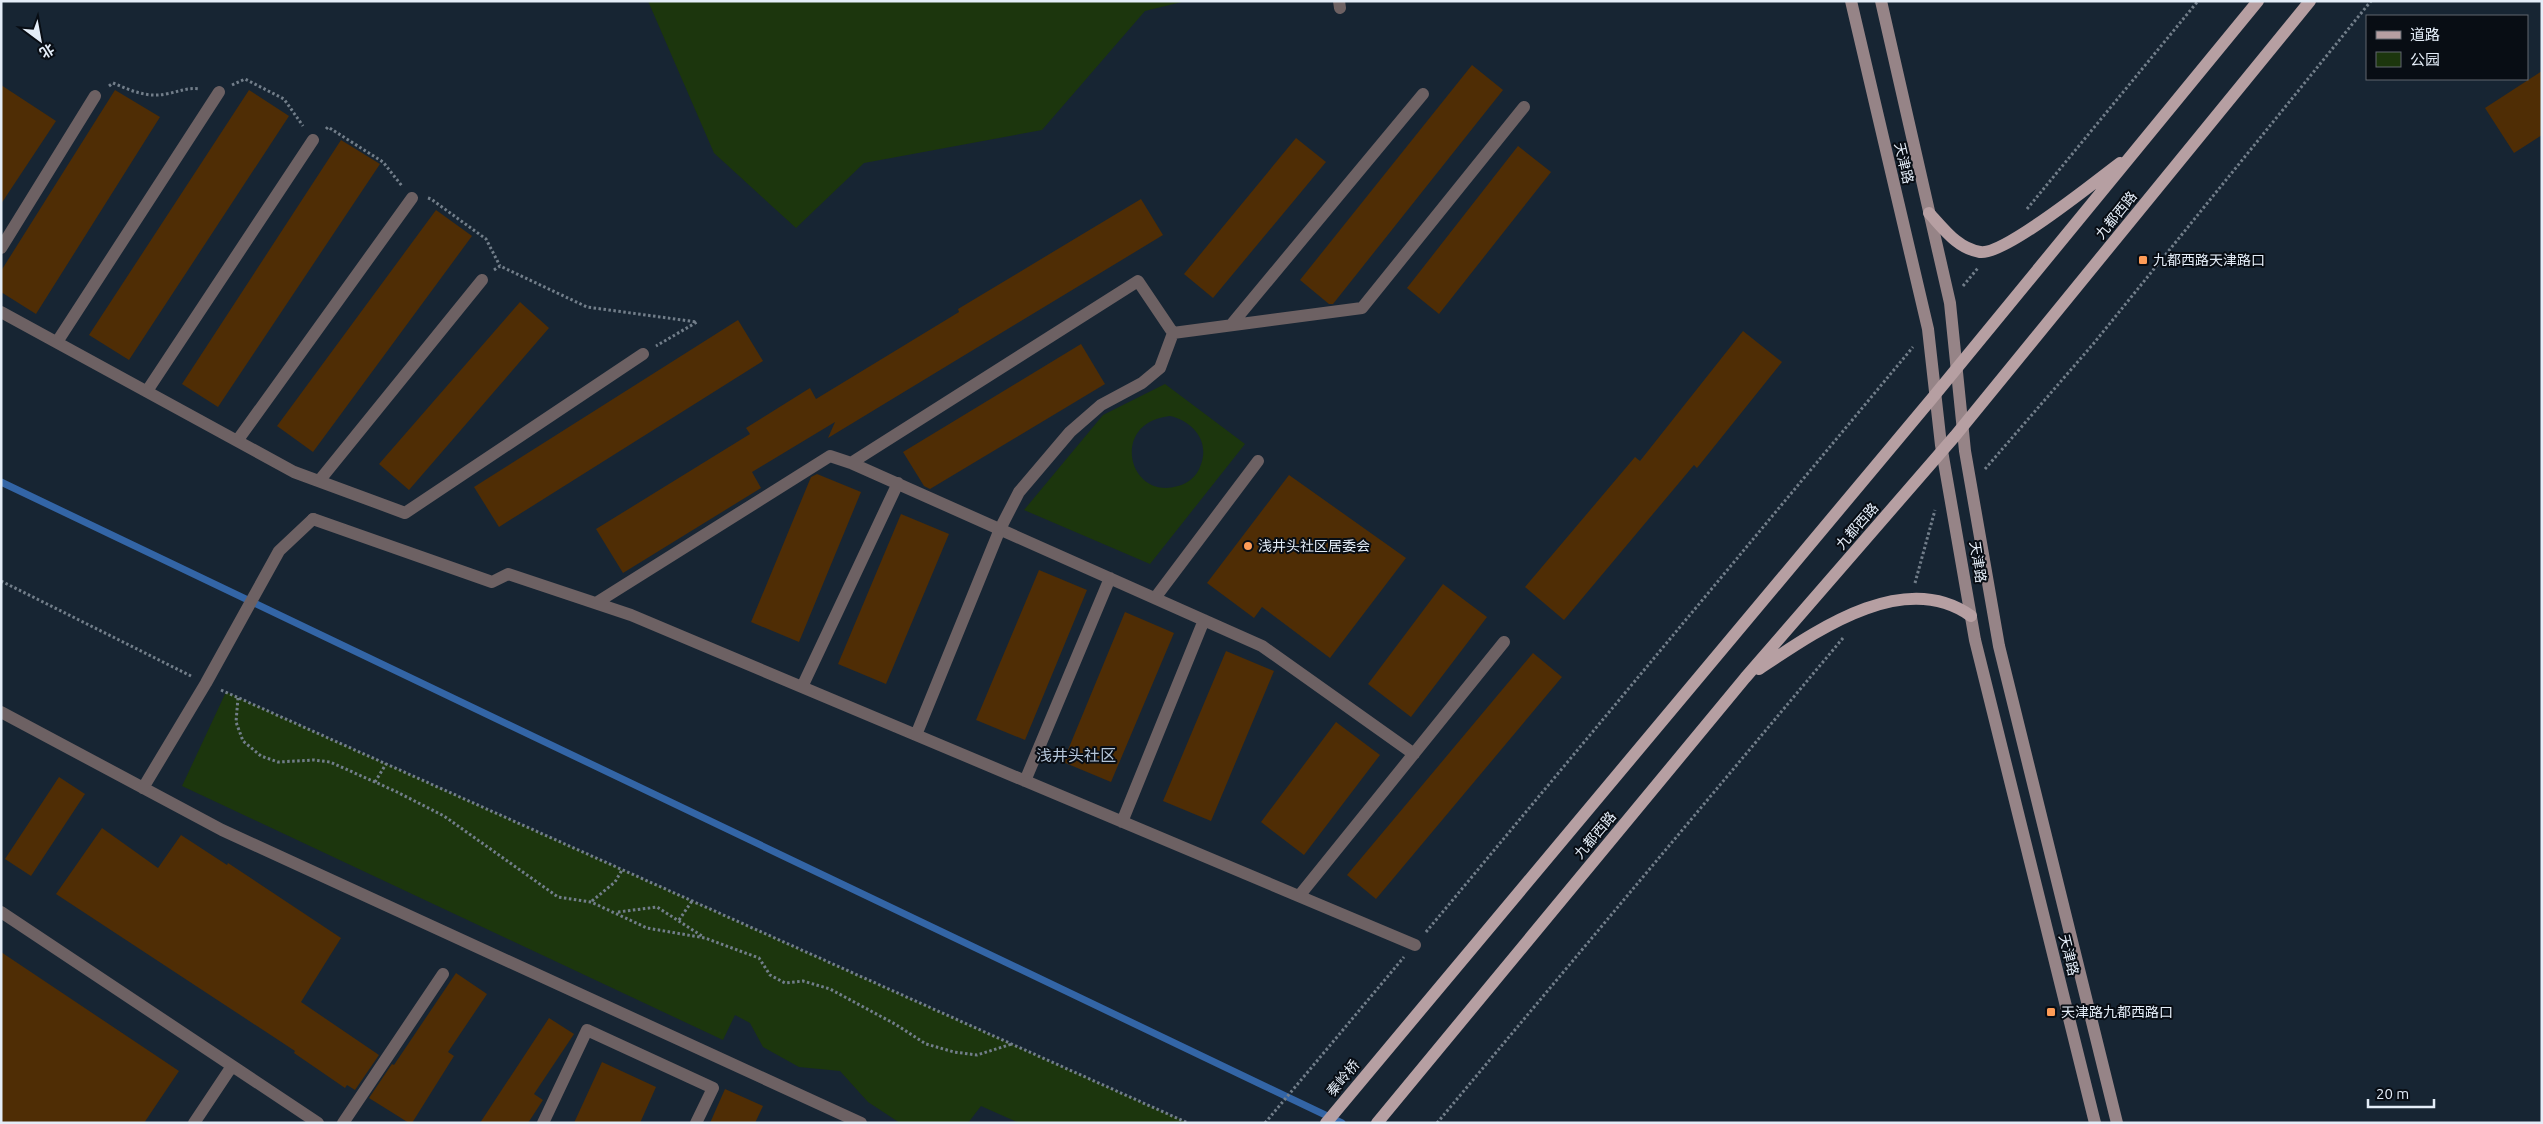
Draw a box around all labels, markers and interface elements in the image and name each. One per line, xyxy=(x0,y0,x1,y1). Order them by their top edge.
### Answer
north arrow xyxy=(15,15,65,65)
legend xyxy=(2366,15,2528,80)
text: 道路 xyxy=(2410,26,2440,43)
text: 北 xyxy=(37,41,57,62)
text: 公园 xyxy=(2410,51,2440,68)
street label: 天津路 xyxy=(1891,141,1917,185)
street label: 九都西路 xyxy=(2092,188,2140,242)
place label: 九都西路天津路口 xyxy=(2153,252,2265,268)
marker: 九都西路天津路口 xyxy=(2137,254,2149,266)
street label: 九都西路 xyxy=(1833,500,1881,552)
place label: 浅井头社区居委会 xyxy=(1258,538,1370,554)
marker: 浅井头社区居委会 xyxy=(1242,540,1254,552)
street label: 天津路 xyxy=(1967,540,1989,584)
district label: 浅井头社区 xyxy=(1036,746,1116,764)
street label: 九都西路 xyxy=(1571,808,1619,862)
street label: 天津路 xyxy=(2056,933,2082,977)
place label: 天津路九都西路口 xyxy=(2061,1004,2173,1020)
marker: 天津路九都西路口 xyxy=(2045,1006,2057,1018)
street label: 秦岭桥 xyxy=(1323,1057,1363,1099)
scale bar xyxy=(2368,1076,2434,1108)
text: 20 m xyxy=(2376,1085,2409,1102)

